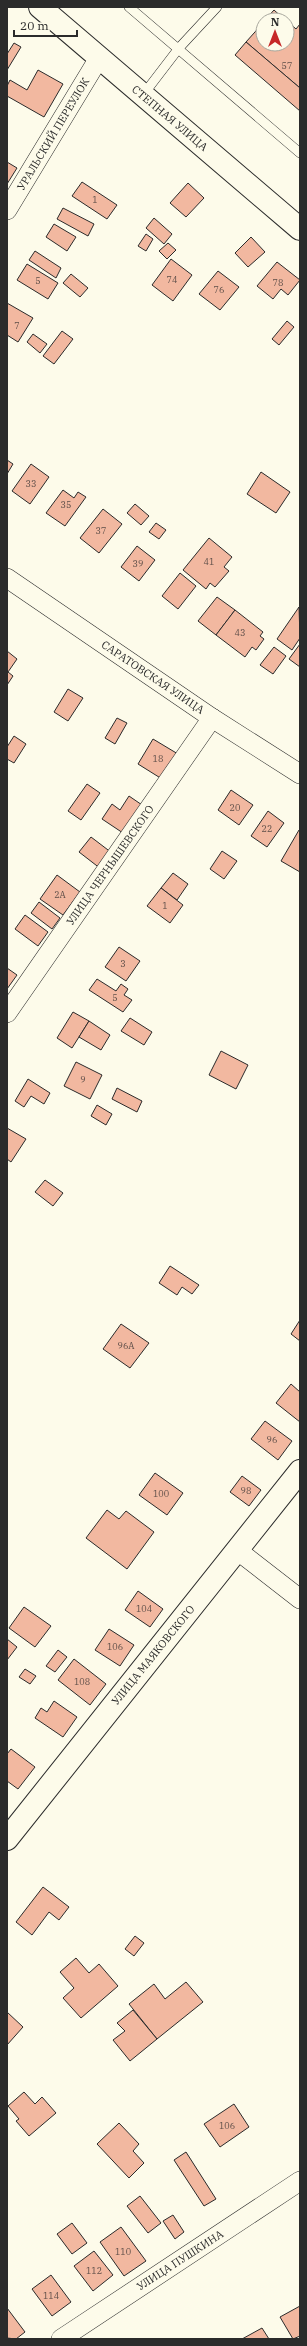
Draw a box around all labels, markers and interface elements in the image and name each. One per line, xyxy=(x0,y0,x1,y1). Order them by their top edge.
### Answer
scale bar xyxy=(14,12,77,38)
north arrow xyxy=(255,12,295,52)
text: N xyxy=(271,15,280,29)
text: 20 m xyxy=(20,18,49,33)
house number: 57 xyxy=(282,60,292,71)
street label: УРАЛЬСКИЙ ПЕРЕУЛОК xyxy=(14,75,92,193)
street label: СТЕПНАЯ УЛИЦА xyxy=(129,82,211,154)
house number: 1 xyxy=(92,194,98,205)
house number: 74 xyxy=(167,274,177,285)
house number: 5 xyxy=(35,275,41,286)
house number: 78 xyxy=(273,277,283,288)
house number: 76 xyxy=(214,284,224,295)
house number: 7 xyxy=(14,320,20,331)
house number: 33 xyxy=(26,478,36,489)
house number: 35 xyxy=(61,499,71,510)
house number: 37 xyxy=(96,525,106,536)
house number: 41 xyxy=(204,556,214,567)
house number: 39 xyxy=(133,558,143,569)
house number: 43 xyxy=(235,627,245,638)
street label: САРАТОВСКАЯ УЛИЦА xyxy=(99,637,207,717)
house number: 18 xyxy=(153,753,163,764)
street label: УЛИЦА ЧЕРНЫШЕВСКОГО xyxy=(63,802,157,928)
house number: 20 xyxy=(230,802,240,813)
house number: 22 xyxy=(262,823,272,834)
house number: 2А xyxy=(54,889,67,900)
house number: 1 xyxy=(162,900,168,911)
house number: 3 xyxy=(120,958,126,969)
house number: 5 xyxy=(112,992,118,1003)
house number: 9 xyxy=(80,1074,86,1085)
house number: 96А xyxy=(118,1340,135,1351)
house number: 96 xyxy=(267,1434,277,1445)
house number: 98 xyxy=(241,1485,251,1496)
house number: 100 xyxy=(153,1488,169,1499)
street label: УЛИЦА МАЯКОВСКОГО xyxy=(108,1602,198,1708)
house number: 104 xyxy=(136,1603,152,1614)
house number: 106 xyxy=(107,1641,123,1652)
house number: 108 xyxy=(74,1676,90,1687)
house number: 106 xyxy=(219,2120,235,2131)
street label: УЛИЦА ПУШКИНА xyxy=(134,2227,226,2293)
house number: 110 xyxy=(115,2246,131,2257)
house number: 112 xyxy=(86,2265,102,2276)
house number: 114 xyxy=(43,2290,59,2301)

